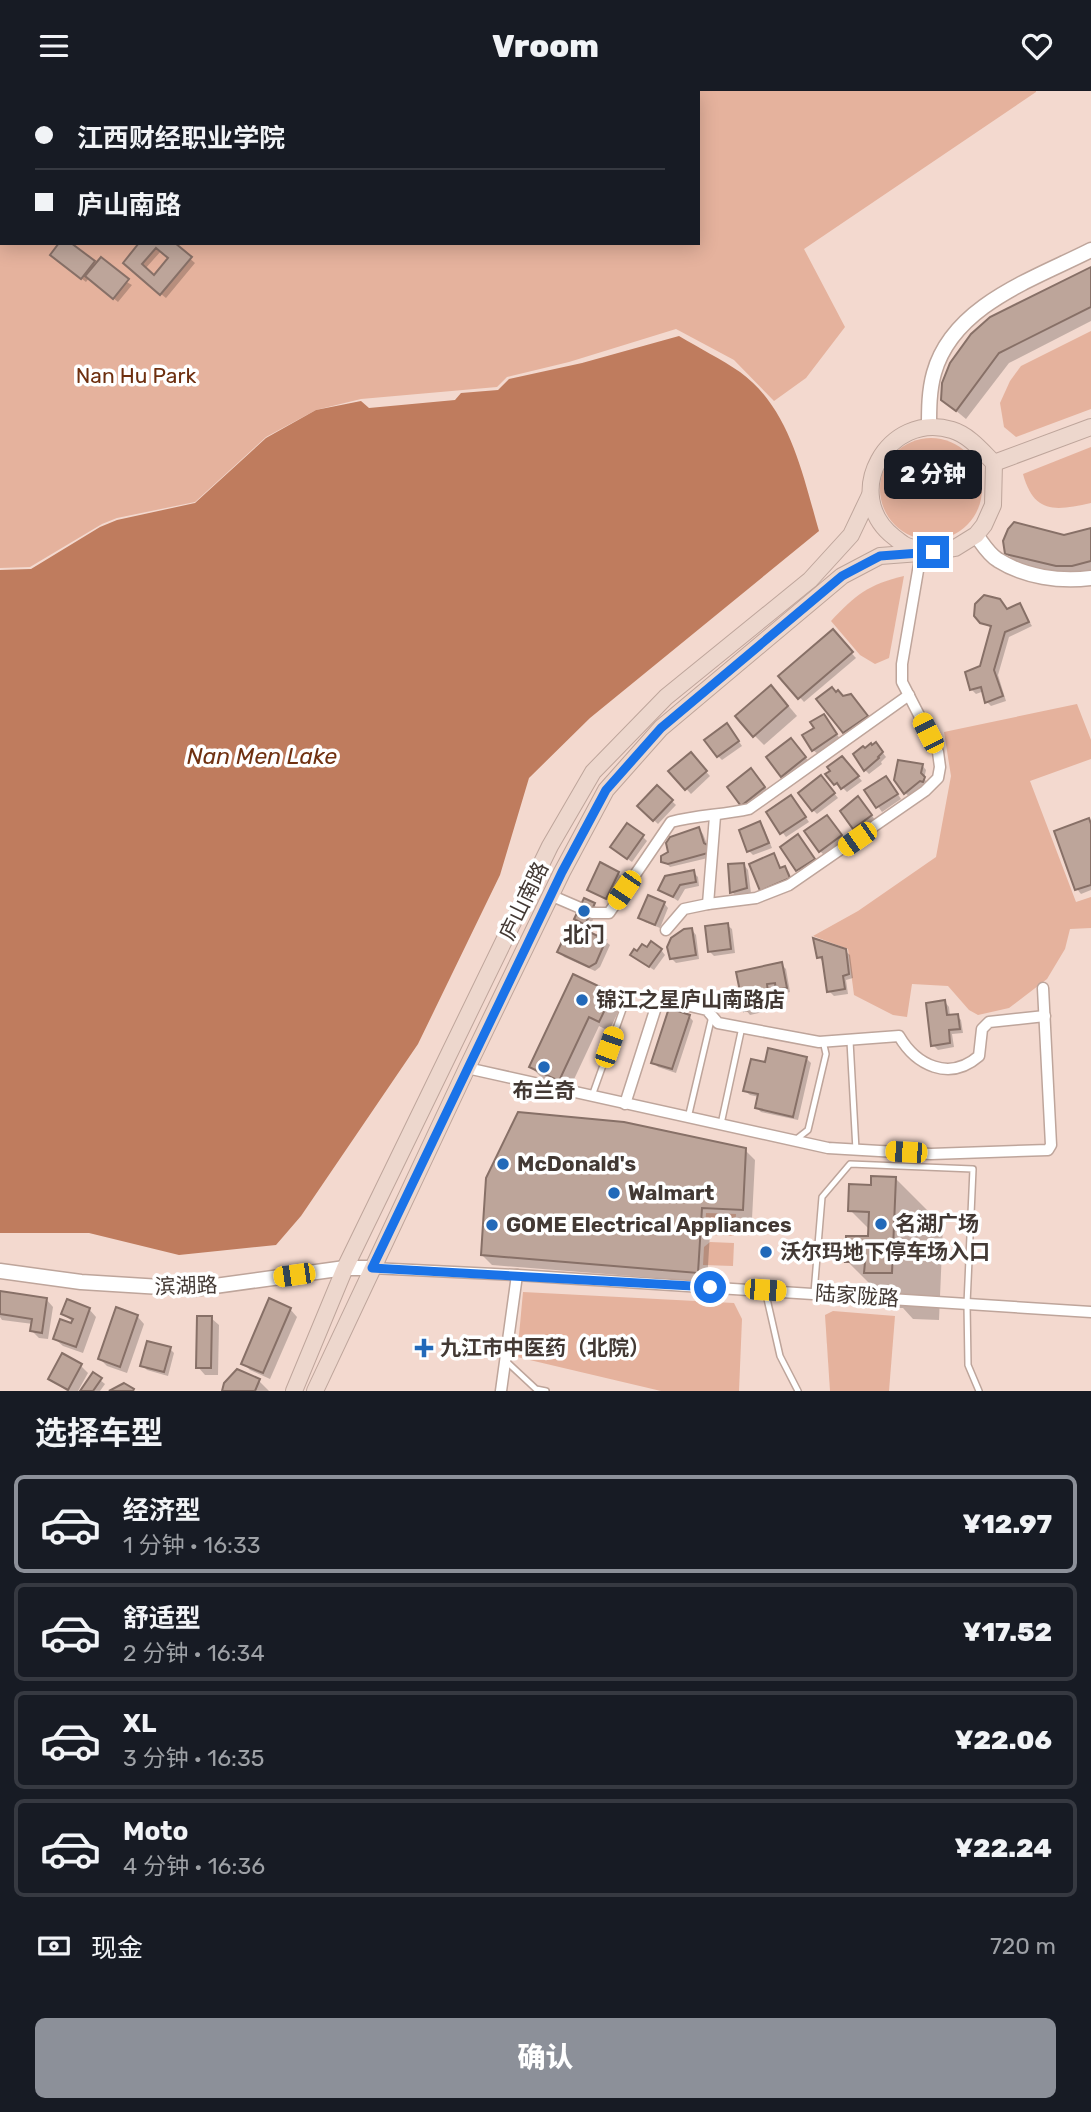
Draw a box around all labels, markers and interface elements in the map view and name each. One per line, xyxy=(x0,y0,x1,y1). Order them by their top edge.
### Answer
icon: menu xyxy=(35,27,73,65)
text: Vroom xyxy=(492,27,599,65)
icon: heart xyxy=(1018,27,1056,65)
text: 江西财经职业学院 xyxy=(77,123,285,154)
text: 庐山南路 xyxy=(77,190,181,221)
park label: Nan Hu Park xyxy=(76,363,196,388)
callout: 2 分钟 xyxy=(884,451,982,499)
text: 2 分钟 xyxy=(900,460,966,488)
route end xyxy=(917,536,949,568)
car xyxy=(910,710,947,756)
water label: Nan Men Lake xyxy=(187,742,337,770)
car xyxy=(834,818,881,860)
street label: 庐山南路 xyxy=(494,858,553,944)
car xyxy=(604,867,645,913)
marker: 北门 xyxy=(576,903,592,919)
place label: 北门 xyxy=(563,922,605,947)
place label: 锦江之星庐山南路店 xyxy=(596,987,785,1012)
marker: 锦江之星庐山南路店 xyxy=(574,992,590,1008)
car xyxy=(593,1024,626,1070)
marker: 布兰奇 xyxy=(536,1059,552,1075)
place label: 布兰奇 xyxy=(513,1078,576,1103)
car xyxy=(885,1140,928,1164)
place label: McDonald's xyxy=(517,1151,636,1176)
marker: McDonald's xyxy=(495,1156,511,1172)
place label: Walmart xyxy=(628,1180,715,1205)
marker: Walmart xyxy=(606,1185,622,1201)
place label: 名湖广场 xyxy=(895,1211,979,1236)
place label: GOME Electrical Appliances xyxy=(506,1212,792,1237)
marker: 名湖广场 xyxy=(873,1216,889,1232)
marker: GOME Electrical Appliances xyxy=(484,1217,500,1233)
place label: 沃尔玛地下停车场入口 xyxy=(780,1239,990,1264)
marker: 沃尔玛地下停车场入口 xyxy=(758,1244,774,1260)
car xyxy=(272,1262,317,1288)
route start xyxy=(694,1271,726,1303)
street label: 滨湖路 xyxy=(154,1272,218,1299)
car xyxy=(744,1278,787,1302)
street label: 陆家陇路 xyxy=(814,1280,900,1311)
place label: 九江市中医药（北院） xyxy=(440,1335,650,1360)
marker: 九江市中医药（北院） xyxy=(414,1338,434,1358)
text: 选择车型 xyxy=(35,1414,163,1452)
icon: car xyxy=(39,1493,102,1556)
text: 经济型 xyxy=(123,1495,201,1526)
text: ¥12.97 xyxy=(962,1509,1052,1540)
text: 1 分钟 · 16:33 xyxy=(123,1531,261,1559)
icon: car xyxy=(39,1601,102,1664)
text: 舒适型 xyxy=(123,1603,201,1634)
text: ¥17.52 xyxy=(963,1617,1052,1648)
text: 2 分钟 · 16:34 xyxy=(123,1639,265,1667)
text: XL xyxy=(123,1708,156,1739)
icon: car xyxy=(39,1709,102,1772)
text: ¥22.06 xyxy=(955,1725,1052,1756)
text: 3 分钟 · 16:35 xyxy=(123,1744,264,1772)
text: Moto xyxy=(123,1816,188,1847)
icon: car xyxy=(39,1817,102,1880)
text: ¥22.24 xyxy=(954,1833,1052,1864)
text: 4 分钟 · 16:36 xyxy=(123,1852,265,1880)
icon: cash xyxy=(35,1927,73,1965)
text: 720 m xyxy=(990,1932,1056,1960)
text: 现金 xyxy=(91,1933,143,1964)
button: 确认 xyxy=(35,2018,1056,2098)

